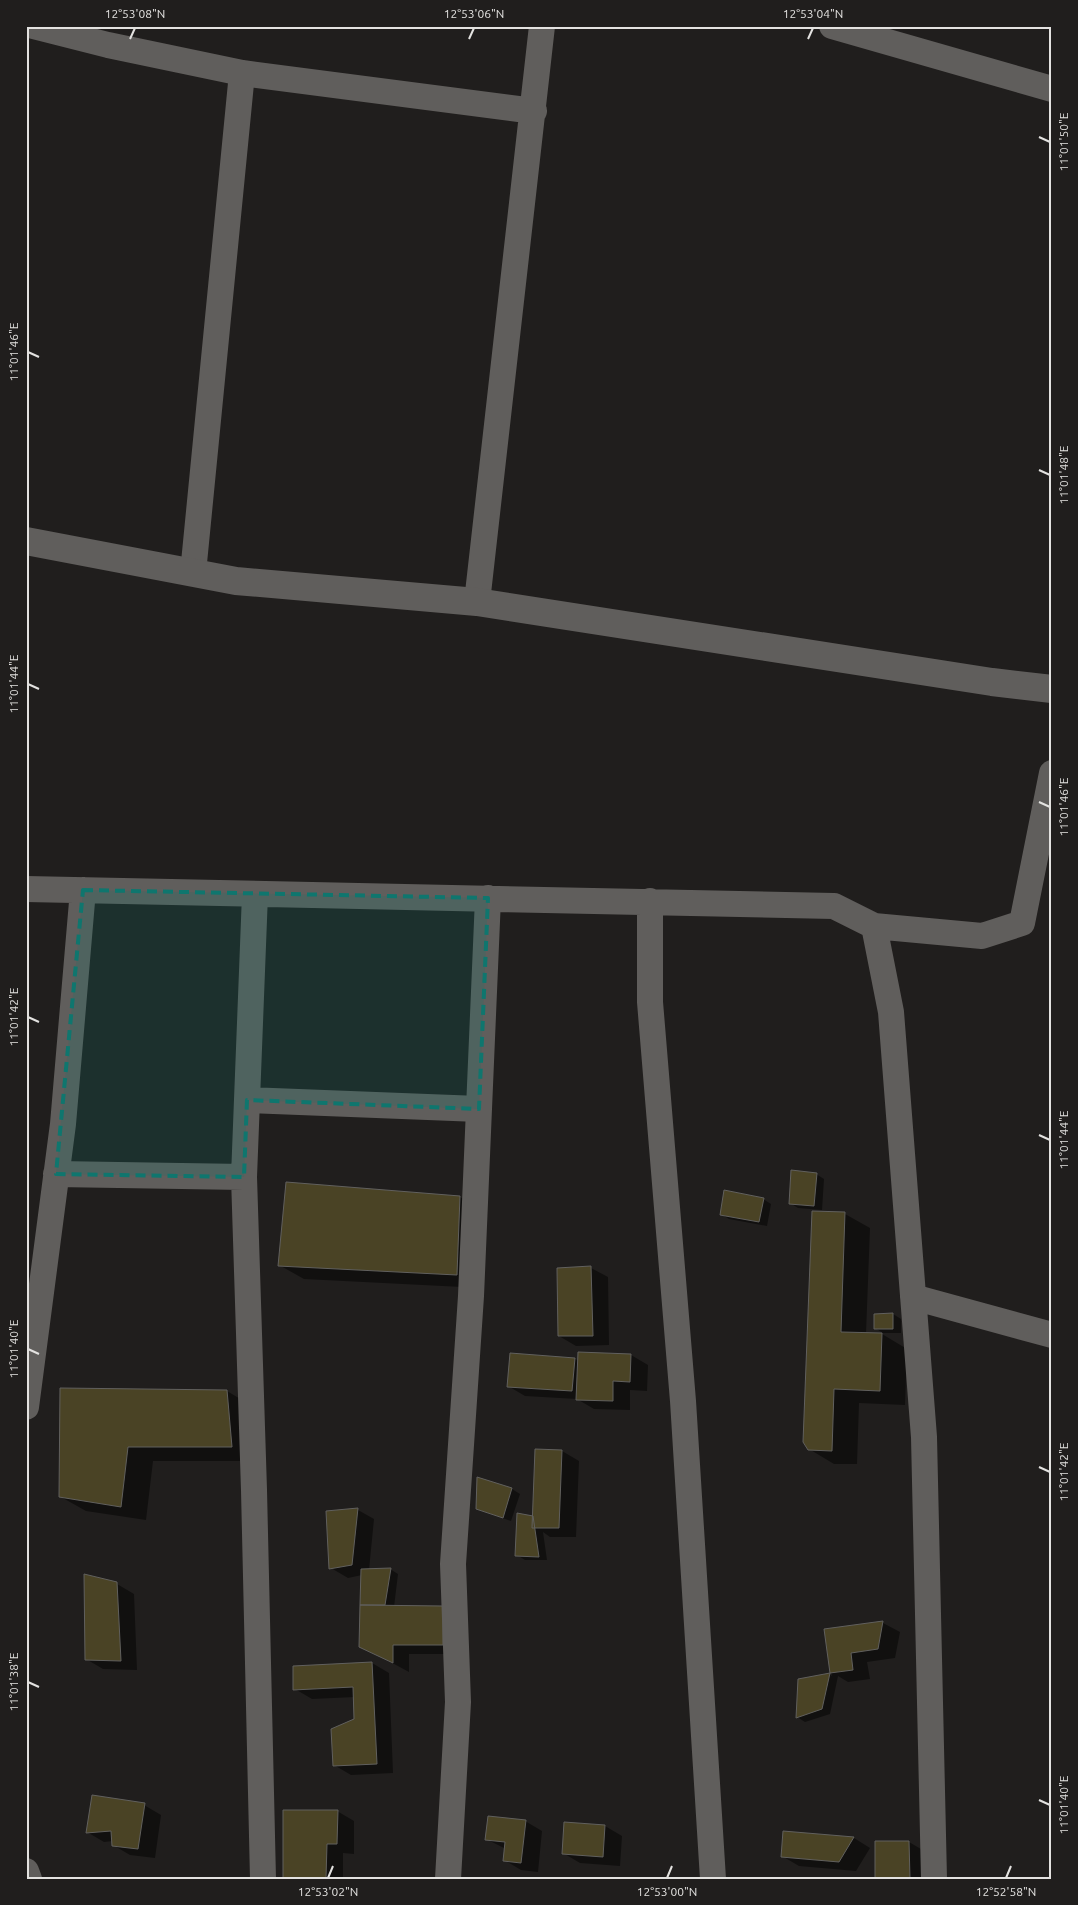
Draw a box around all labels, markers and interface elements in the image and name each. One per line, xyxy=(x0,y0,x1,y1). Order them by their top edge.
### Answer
text: 12°53'08"N xyxy=(105,7,165,20)
text: 12°53'06"N xyxy=(444,7,504,20)
text: 12°53'04"N xyxy=(783,7,843,20)
text: 11°01'50"E xyxy=(1057,112,1070,171)
text: 11°01'46"E xyxy=(7,322,20,381)
text: 11°01'48"E xyxy=(1057,445,1070,504)
text: 11°01'44"E xyxy=(7,654,20,713)
text: 11°01'46"E xyxy=(1057,777,1070,836)
text: 11°01'42"E xyxy=(7,987,20,1046)
text: 11°01'44"E xyxy=(1057,1110,1070,1169)
text: 11°01'40"E xyxy=(7,1319,20,1378)
text: 11°01'42"E xyxy=(1057,1442,1070,1501)
text: 11°01'38"E xyxy=(7,1652,20,1711)
text: 11°01'40"E xyxy=(1057,1775,1070,1834)
text: 12°53'02"N xyxy=(298,1885,358,1898)
text: 12°53'00"N xyxy=(637,1885,697,1898)
text: 12°52'58"N xyxy=(976,1885,1036,1898)

